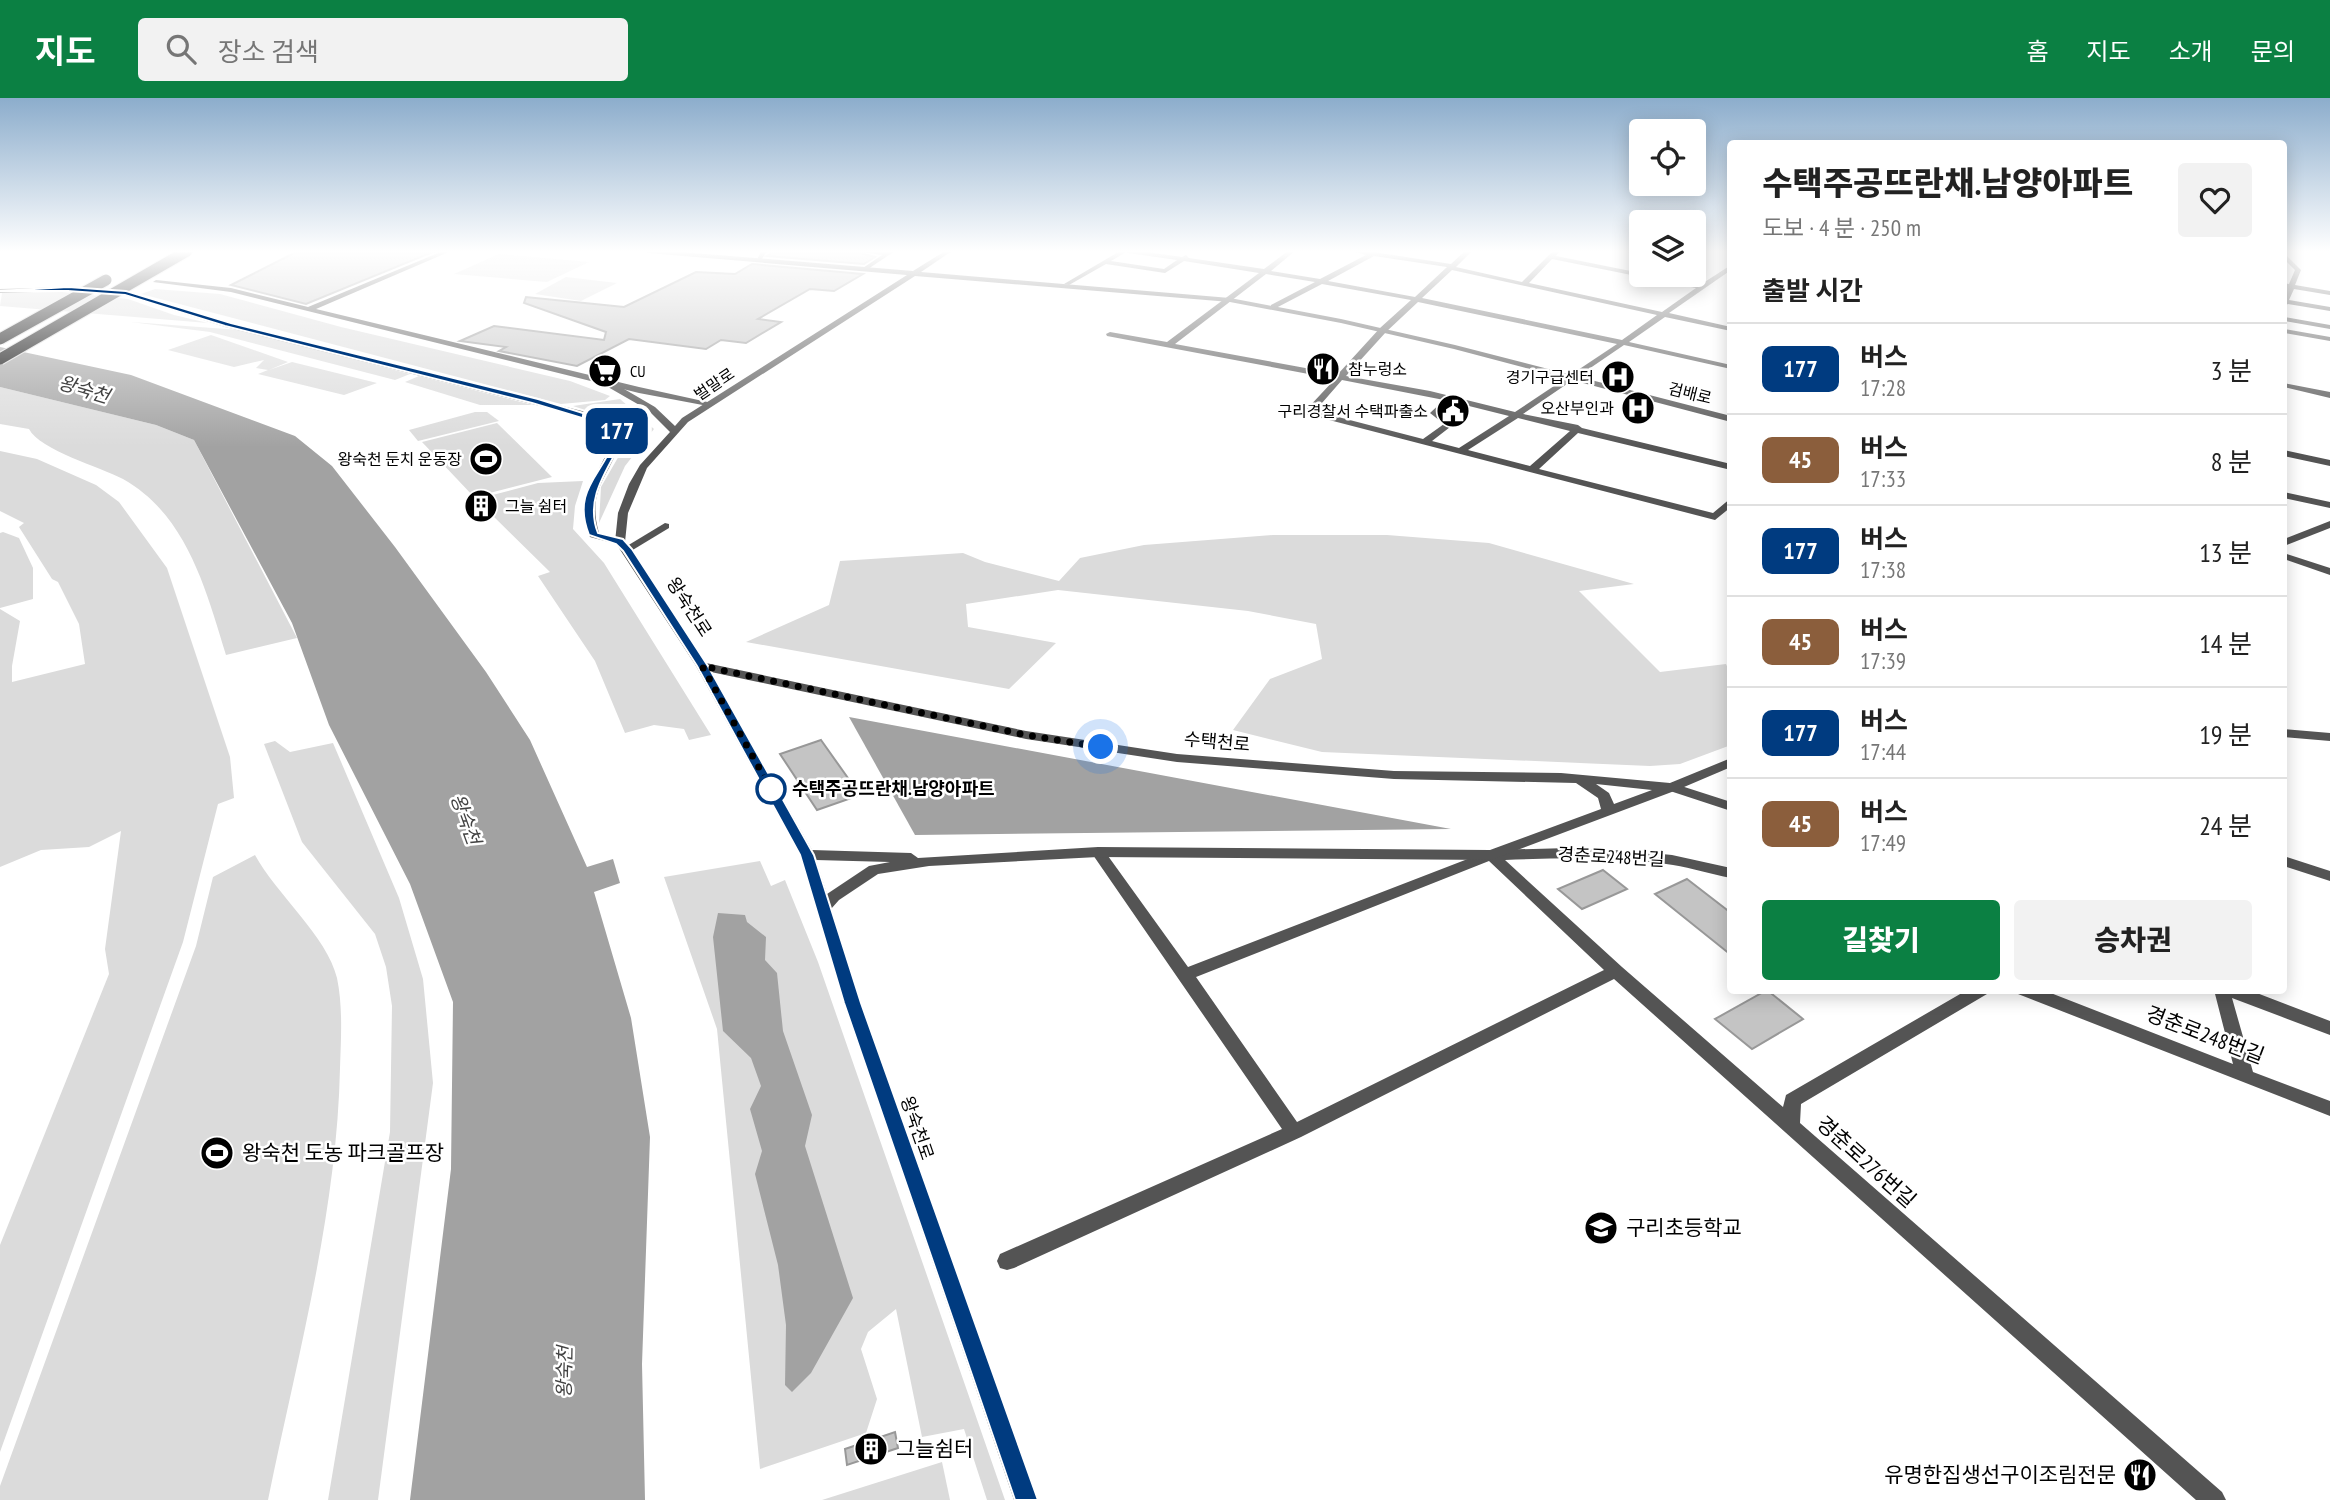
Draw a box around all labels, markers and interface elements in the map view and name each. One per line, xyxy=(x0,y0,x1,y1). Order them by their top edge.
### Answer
search box xyxy=(138,18,628,81)
text: 지도 xyxy=(35,29,96,72)
icon: search xyxy=(162,30,200,68)
text: 장소 검색 xyxy=(218,35,319,68)
text: 홈 xyxy=(2026,36,2048,67)
text: 지도 xyxy=(2086,36,2131,67)
text: 소개 xyxy=(2169,36,2213,67)
text: 문의 xyxy=(2251,36,2295,67)
map controls xyxy=(1629,119,1706,287)
button: locate xyxy=(1629,119,1706,196)
text: 수택주공뜨란채.남양아파트 xyxy=(1762,161,2133,204)
button: heart xyxy=(2178,163,2252,237)
button: layers xyxy=(1629,210,1706,287)
text: 도보 · 4 분 · 250 m xyxy=(1762,213,1921,242)
text: 출발 시간 xyxy=(1762,274,1863,307)
text: 버스 xyxy=(1860,340,1908,373)
restaurant icon: 참누렁소 xyxy=(1304,350,1342,388)
supermarket icon: CU xyxy=(586,352,624,390)
text: 177 xyxy=(1783,353,1818,384)
text: 3 분 xyxy=(2211,354,2252,387)
hospital icon: 경기구급센터 xyxy=(1599,358,1637,396)
place label: 참누렁소 xyxy=(1348,359,1407,379)
place label: CU xyxy=(630,361,646,381)
street label: 벌말로 xyxy=(690,363,738,405)
place label: 경기구급센터 xyxy=(1506,367,1594,387)
water label: 왕숙천 xyxy=(55,370,114,409)
text: 17:28 xyxy=(1860,373,1906,402)
street label: 검배로 xyxy=(1666,378,1714,408)
hospital icon: 오산부인과 xyxy=(1619,389,1657,427)
public building icon: 구리경찰서 수택파출소 xyxy=(1434,392,1472,430)
place label: 오산부인과 xyxy=(1540,398,1614,418)
place label: 구리경찰서 수택파출소 xyxy=(1277,401,1428,421)
line badge: 177 xyxy=(577,408,657,454)
text: 177 xyxy=(600,415,634,446)
text: 버스 xyxy=(1860,431,1908,464)
sports icon: 왕숙천 둔치 운동장 xyxy=(467,440,505,478)
text: 45 xyxy=(1789,444,1812,475)
text: 8 분 xyxy=(2211,445,2252,478)
place label: 왕숙천 둔치 운동장 xyxy=(337,449,462,469)
text: 17:33 xyxy=(1860,464,1906,493)
building icon: 그늘 쉼터 xyxy=(462,487,500,525)
place label: 그늘 쉼터 xyxy=(505,496,567,516)
text: 버스 xyxy=(1860,522,1908,555)
text: 177 xyxy=(1783,535,1818,566)
text: 13 분 xyxy=(2199,536,2252,569)
text: 17:38 xyxy=(1860,555,1906,584)
street label: 왕숙천로 xyxy=(662,573,717,641)
text: 버스 xyxy=(1860,613,1908,646)
text: 45 xyxy=(1789,626,1812,657)
text: 14 분 xyxy=(2199,627,2252,660)
text: 17:39 xyxy=(1860,646,1906,675)
text: 버스 xyxy=(1860,704,1908,737)
text: 177 xyxy=(1783,717,1818,748)
text: 19 분 xyxy=(2199,718,2252,751)
street label: 수택천로 xyxy=(1183,727,1251,756)
your location xyxy=(1083,729,1118,764)
text: 17:44 xyxy=(1860,737,1906,766)
marker: 수택주공뜨란채.남양아파트 xyxy=(756,774,786,804)
place label: 수택주공뜨란채.남양아파트 xyxy=(792,777,995,800)
water label: 왕숙천 xyxy=(446,790,487,849)
text: 버스 xyxy=(1860,795,1908,828)
text: 45 xyxy=(1789,808,1812,839)
text: 24 분 xyxy=(2199,809,2252,842)
text: 17:49 xyxy=(1860,828,1906,857)
street label: 경춘로248번길 xyxy=(1557,842,1665,871)
button: 길찾기 xyxy=(1762,900,2000,980)
button: 승차권 xyxy=(2014,900,2252,980)
street label: 경춘로248번길 xyxy=(2142,1000,2268,1070)
street label: 왕숙천로 xyxy=(896,1093,939,1163)
street label: 경춘로276번길 xyxy=(1811,1110,1922,1213)
sports icon: 왕숙천 도농 파크골프장 xyxy=(198,1134,236,1172)
place label: 왕숙천 도농 파크골프장 xyxy=(242,1139,444,1166)
school or university icon: 구리초등학교 xyxy=(1582,1209,1620,1247)
place label: 구리초등학교 xyxy=(1626,1214,1742,1241)
water label: 왕숙천 xyxy=(552,1344,576,1398)
building icon: 그늘쉼터 xyxy=(852,1430,890,1468)
place label: 그늘쉼터 xyxy=(896,1435,973,1462)
restaurant icon: 유명한집생선구이조림전문 xyxy=(2121,1456,2159,1494)
place label: 유명한집생선구이조림전문 xyxy=(1884,1461,2116,1488)

